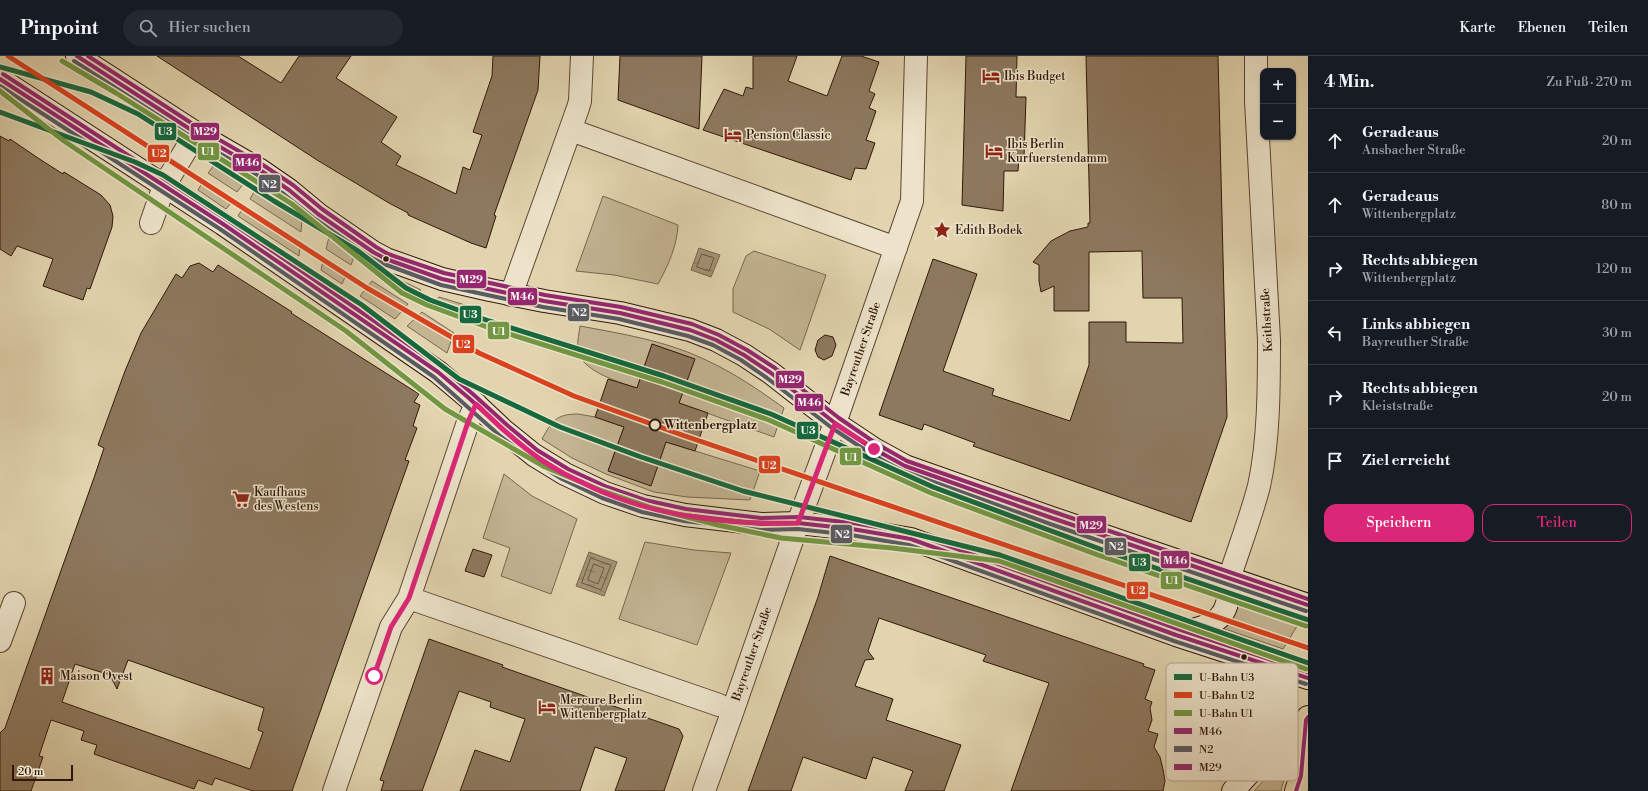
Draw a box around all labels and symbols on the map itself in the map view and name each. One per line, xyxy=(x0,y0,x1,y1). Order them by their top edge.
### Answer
hotel icon: Ibis Budget xyxy=(981,66,1001,86)
place label: Ibis Budget xyxy=(1004,69,1066,84)
line badge: U3 xyxy=(154,122,177,141)
line badge: M29 xyxy=(190,122,220,141)
text: U3 xyxy=(157,125,173,139)
text: M29 xyxy=(193,125,217,139)
hotel icon: Pension Classic xyxy=(723,125,743,145)
place label: Pension Classic xyxy=(746,128,831,143)
place label: Ibis Berlin Kurfuerstendamm xyxy=(1007,137,1108,166)
hotel icon: Ibis Berlin Kurfuerstendamm xyxy=(984,141,1004,161)
line badge: U1 xyxy=(197,142,220,161)
line badge: U2 xyxy=(147,144,170,163)
text: U1 xyxy=(201,145,216,159)
text: U2 xyxy=(151,147,167,161)
line badge: M46 xyxy=(232,153,262,172)
text: M46 xyxy=(235,156,259,170)
line badge: N2 xyxy=(258,174,281,193)
text: N2 xyxy=(261,178,277,192)
place icon: Edith Bodek xyxy=(932,220,952,240)
place label: Edith Bodek xyxy=(955,223,1023,238)
unlabelled marker xyxy=(381,254,391,264)
line badge: M29 xyxy=(456,269,487,289)
text: M29 xyxy=(459,273,483,287)
line badge: M46 xyxy=(507,287,538,306)
street label: Keithstraße xyxy=(1258,288,1276,352)
text: M46 xyxy=(510,290,534,304)
street label: Bayreuther Straße xyxy=(838,300,884,399)
line badge: N2 xyxy=(567,303,590,322)
line badge: U3 xyxy=(459,305,482,324)
text: N2 xyxy=(571,306,587,320)
text: U3 xyxy=(462,308,478,322)
line badge: U1 xyxy=(487,321,510,340)
text: U1 xyxy=(492,325,507,339)
line badge: U2 xyxy=(452,334,475,354)
text: U2 xyxy=(455,338,471,352)
line badge: M29 xyxy=(775,370,805,389)
text: M29 xyxy=(778,373,802,387)
line badge: M46 xyxy=(794,393,824,412)
text: M46 xyxy=(797,396,821,410)
marker: Wittenbergplatz xyxy=(648,418,662,432)
place label: Wittenbergplatz xyxy=(663,418,757,433)
line badge: U3 xyxy=(796,421,819,440)
text: U3 xyxy=(800,424,816,438)
route end xyxy=(865,440,883,458)
line badge: U1 xyxy=(839,447,862,466)
text: U1 xyxy=(844,451,859,465)
line badge: U2 xyxy=(758,455,781,474)
text: U2 xyxy=(761,459,777,473)
place label: Kaufhaus des Westens xyxy=(254,485,319,514)
supermarket icon: Kaufhaus des Westens xyxy=(231,489,251,509)
line badge: M29 xyxy=(1076,515,1107,534)
text: M29 xyxy=(1079,519,1103,533)
line badge: N2 xyxy=(830,524,853,544)
text: N2 xyxy=(834,528,850,542)
line badge: N2 xyxy=(1104,537,1127,556)
text: N2 xyxy=(1108,540,1124,554)
line badge: M46 xyxy=(1160,550,1190,569)
line badge: U3 xyxy=(1128,553,1151,572)
text: M46 xyxy=(1163,554,1187,568)
text: U3 xyxy=(1131,556,1147,570)
line badge: U1 xyxy=(1160,571,1183,590)
text: U1 xyxy=(1165,574,1180,588)
line badge: U2 xyxy=(1126,581,1149,600)
text: U2 xyxy=(1130,584,1146,598)
street label: Bayreuther Straße xyxy=(729,605,775,704)
unlabelled marker xyxy=(1239,652,1249,662)
legend xyxy=(1166,663,1298,781)
building icon: Maison Ovest xyxy=(37,666,57,686)
route start xyxy=(365,667,383,685)
place label: Maison Ovest xyxy=(60,669,134,684)
text: U-Bahn U3 xyxy=(1199,671,1254,685)
text: U-Bahn U2 xyxy=(1199,689,1255,703)
place label: Mercure Berlin Wittenbergplatz xyxy=(559,693,647,722)
hotel icon: Mercure Berlin Wittenbergplatz xyxy=(537,697,557,717)
text: U-Bahn U1 xyxy=(1199,707,1253,721)
text: M46 xyxy=(1199,725,1222,739)
text: N2 xyxy=(1199,743,1213,757)
text: M29 xyxy=(1199,761,1222,775)
scale bar xyxy=(12,763,73,782)

